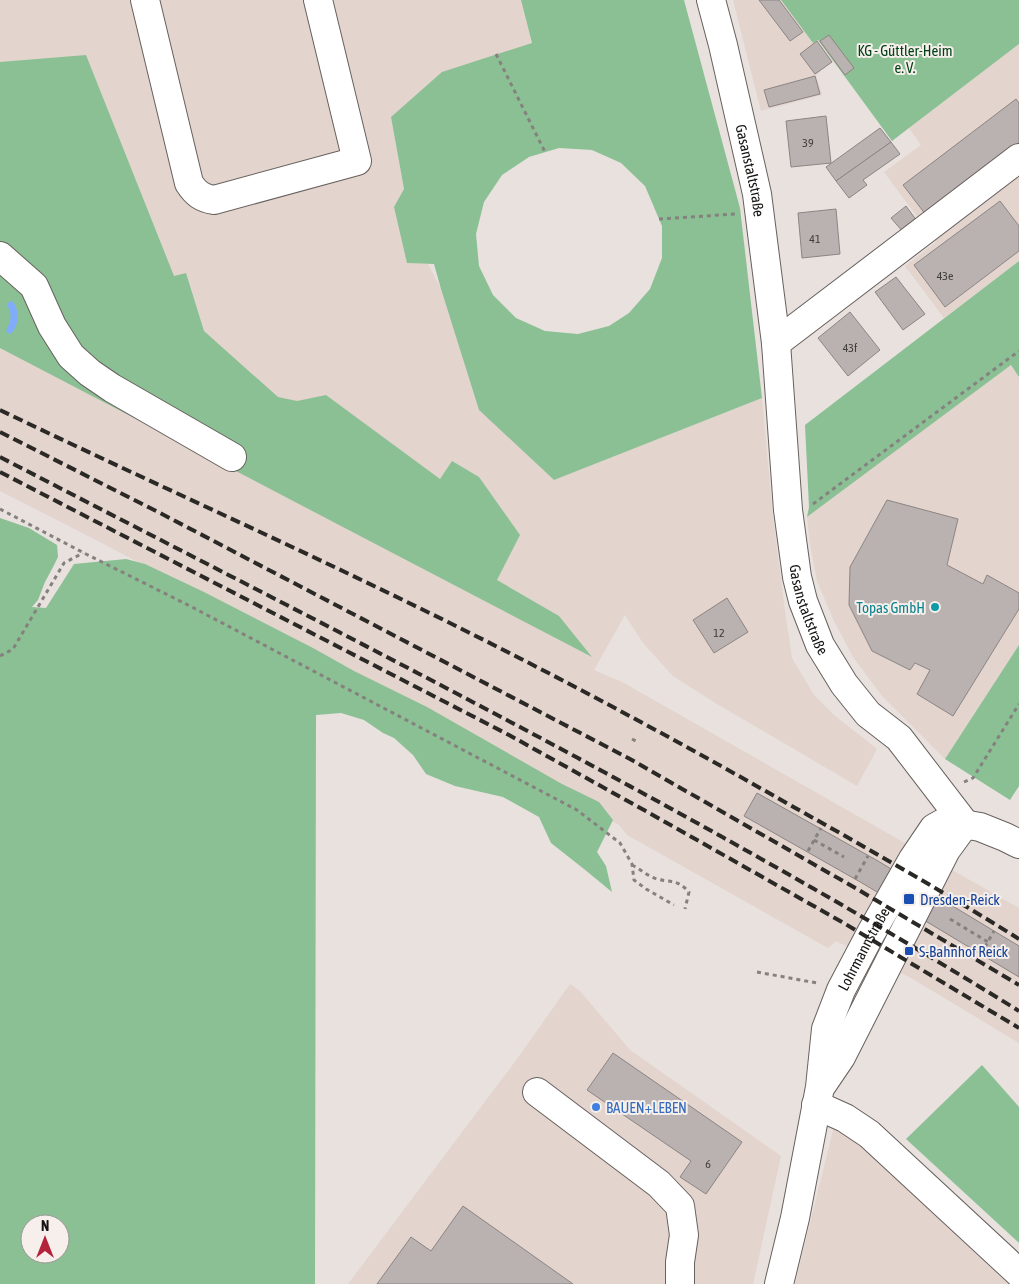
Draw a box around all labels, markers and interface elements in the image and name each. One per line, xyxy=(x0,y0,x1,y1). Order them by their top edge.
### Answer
park label: KG - Güttler-Heim e. V. xyxy=(857,42,953,76)
street label: Gasanstaltstraße xyxy=(733,122,768,218)
house number: 39 xyxy=(802,136,814,150)
house number: 41 xyxy=(809,232,821,246)
house number: 43e xyxy=(937,269,953,283)
house number: 43f xyxy=(843,341,858,355)
street label: Gasanstaltstraße xyxy=(787,563,832,658)
place label: Topas GmbH xyxy=(856,599,925,616)
marker: Topas GmbH xyxy=(929,601,941,613)
house number: 12 xyxy=(713,626,725,640)
place label: Dresden-Reick xyxy=(920,891,1000,908)
marker: Dresden-Reick xyxy=(902,892,916,906)
street label: Lohrmannstraße xyxy=(834,904,892,993)
place label: S-Bahnhof Reick xyxy=(919,943,1009,960)
marker: S-Bahnhof Reick xyxy=(903,945,915,957)
place label: BAUEN+LEBEN xyxy=(606,1099,687,1116)
marker: BAUEN+LEBEN xyxy=(590,1101,602,1113)
house number: 6 xyxy=(705,1157,711,1171)
north arrow xyxy=(20,1214,70,1264)
text: N xyxy=(41,1218,49,1234)

